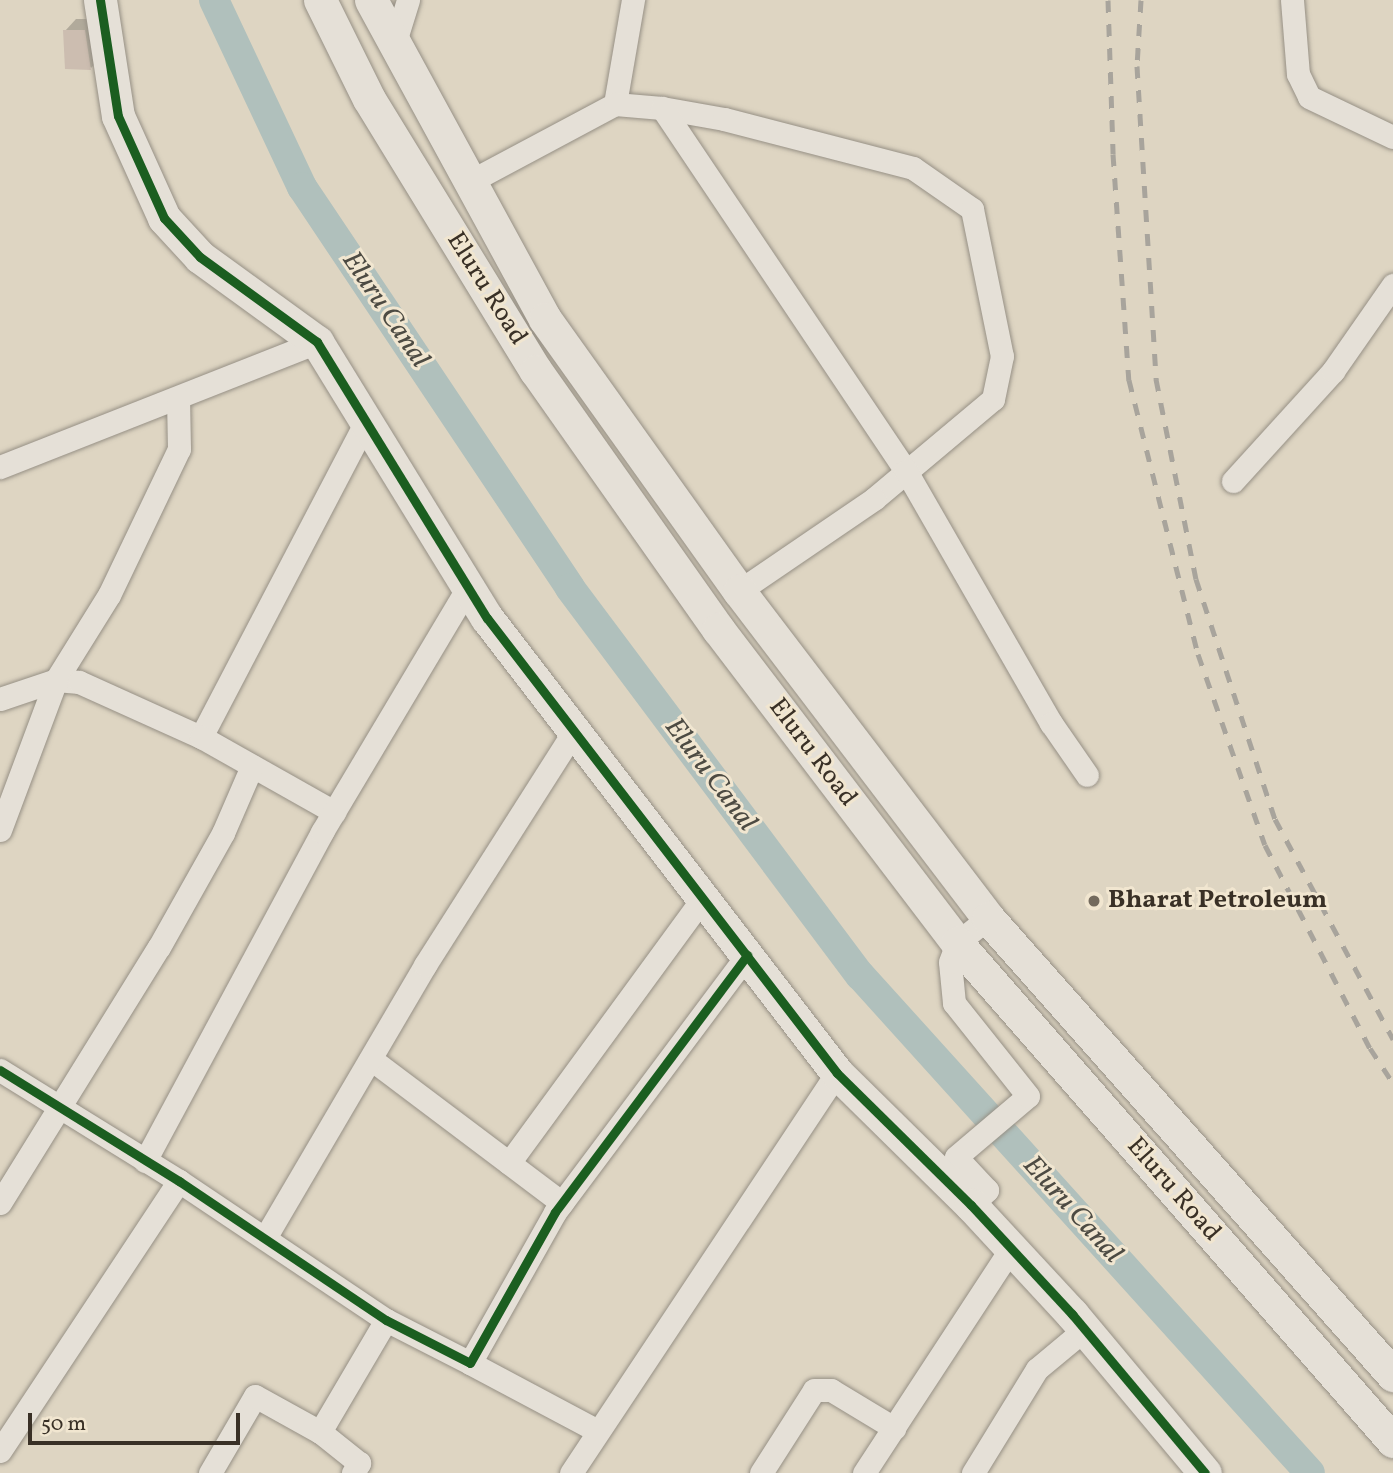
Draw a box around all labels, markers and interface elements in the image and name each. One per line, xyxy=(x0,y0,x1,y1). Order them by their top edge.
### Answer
street label: Eluru Road xyxy=(439,227,533,351)
water label: Eluru Canal xyxy=(334,245,436,375)
street label: Eluru Road xyxy=(761,693,863,813)
water label: Eluru Canal xyxy=(657,712,763,838)
place label: Bharat Petroleum xyxy=(1108,885,1327,917)
marker: Bharat Petroleum xyxy=(1086,893,1102,909)
street label: Eluru Road xyxy=(1119,1132,1227,1248)
water label: Eluru Canal xyxy=(1015,1149,1129,1271)
scale bar xyxy=(32,1400,243,1444)
text: 50 m xyxy=(41,1410,86,1439)

